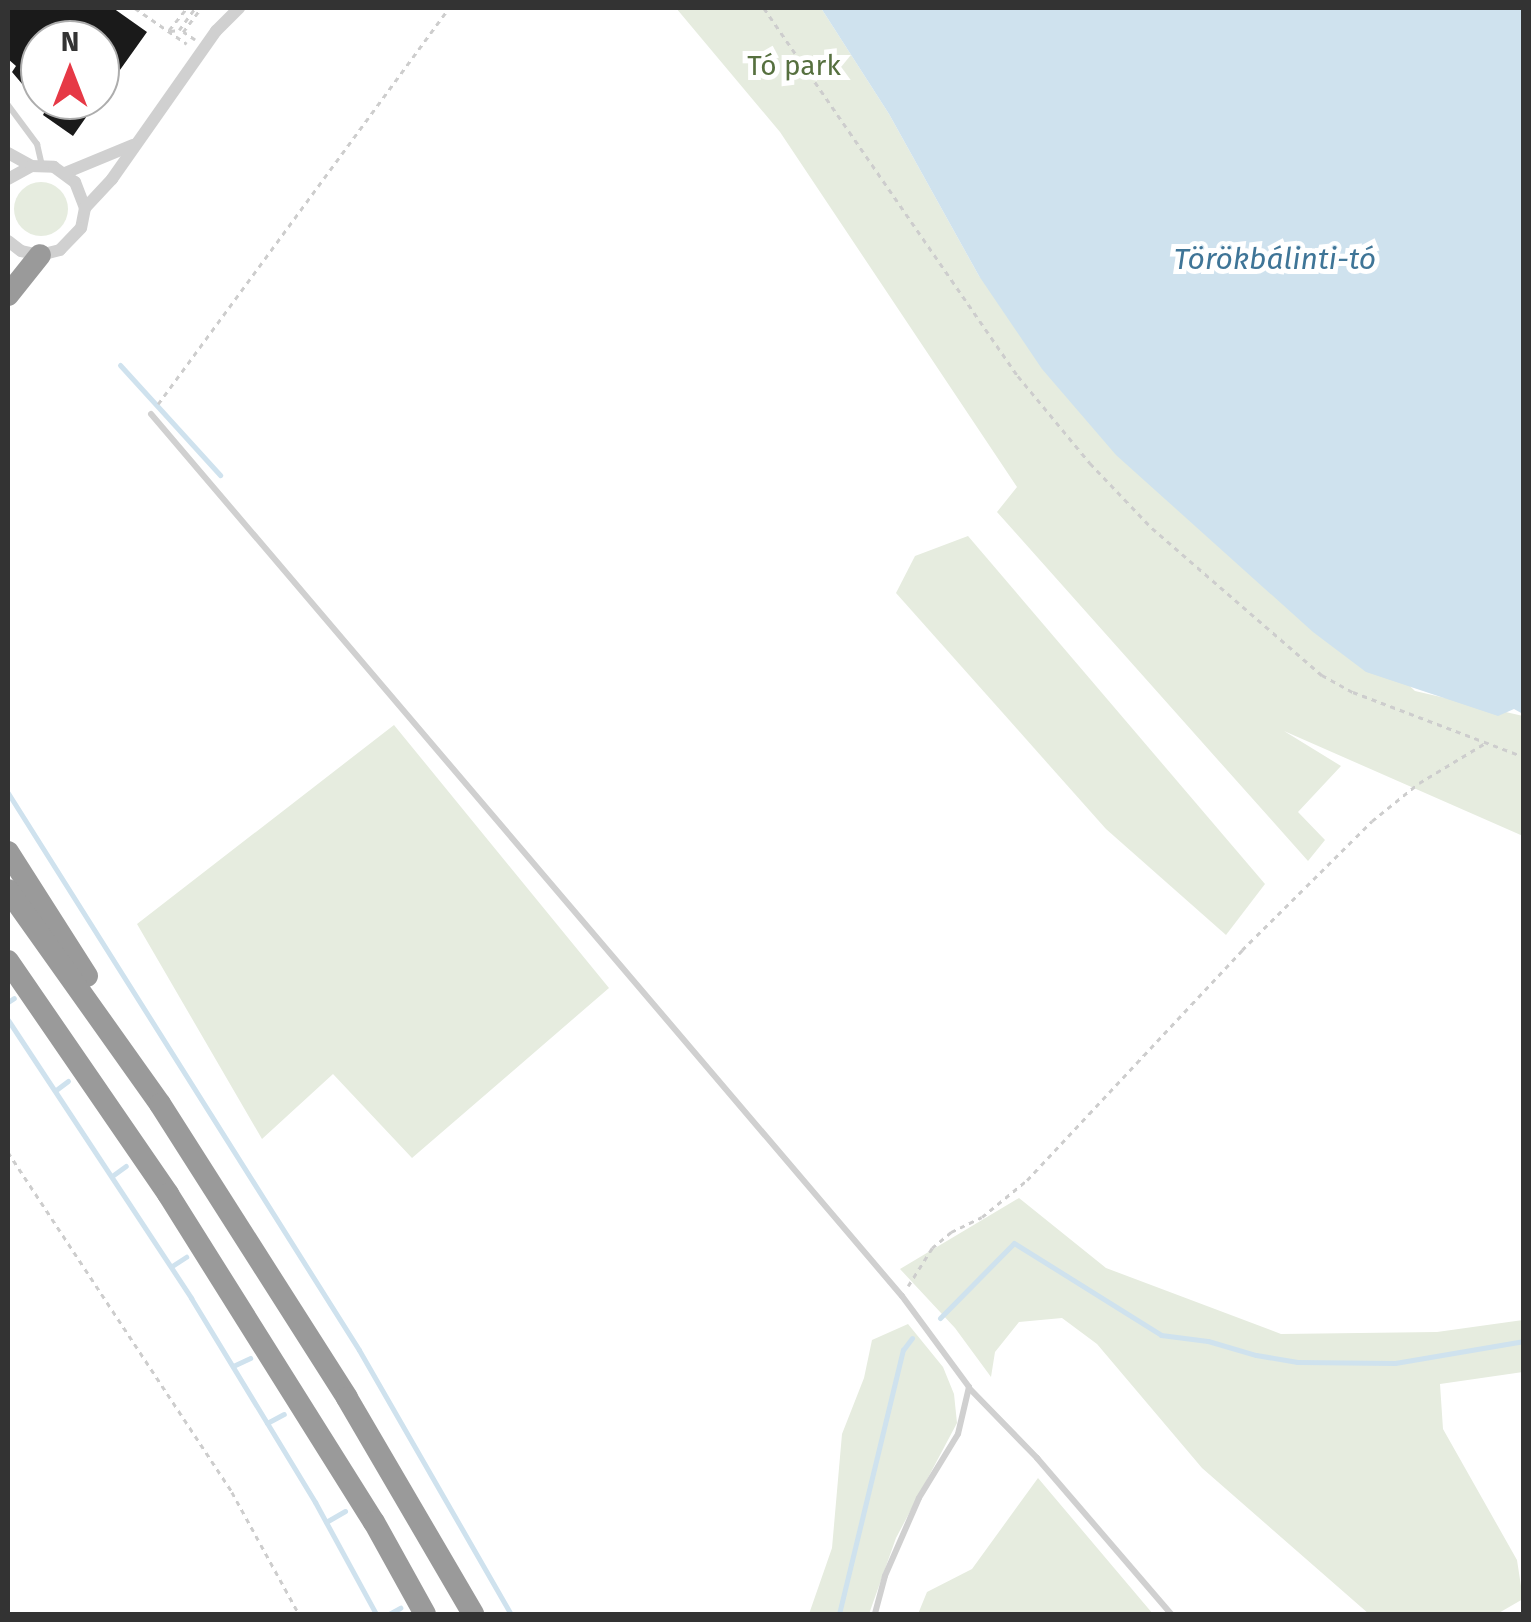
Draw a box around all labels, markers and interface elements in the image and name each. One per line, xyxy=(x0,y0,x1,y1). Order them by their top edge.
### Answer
north arrow xyxy=(20,20,120,120)
text: N xyxy=(61,25,79,58)
park label: Tó park xyxy=(747,49,841,83)
water label: Törökbálinti-tó xyxy=(1174,241,1376,277)

